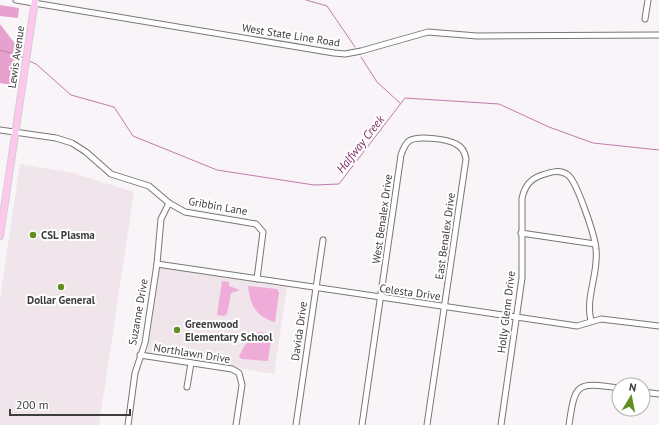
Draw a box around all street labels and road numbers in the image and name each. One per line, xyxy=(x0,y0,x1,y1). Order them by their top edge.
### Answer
street label: West State Line Road xyxy=(241,20,341,50)
street label: Lewis Avenue xyxy=(5,24,27,89)
street label: West Benalex Drive xyxy=(369,173,395,265)
street label: East Benalex Drive xyxy=(432,191,458,280)
street label: Gribbin Lane xyxy=(187,194,249,218)
street label: Holly Glenn Drive xyxy=(494,270,518,354)
street label: Suzanne Drive xyxy=(125,277,151,346)
street label: Celesta Drive xyxy=(378,281,442,303)
street label: Davida Drive xyxy=(288,300,310,362)
street label: Northlawn Drive xyxy=(153,340,232,366)

